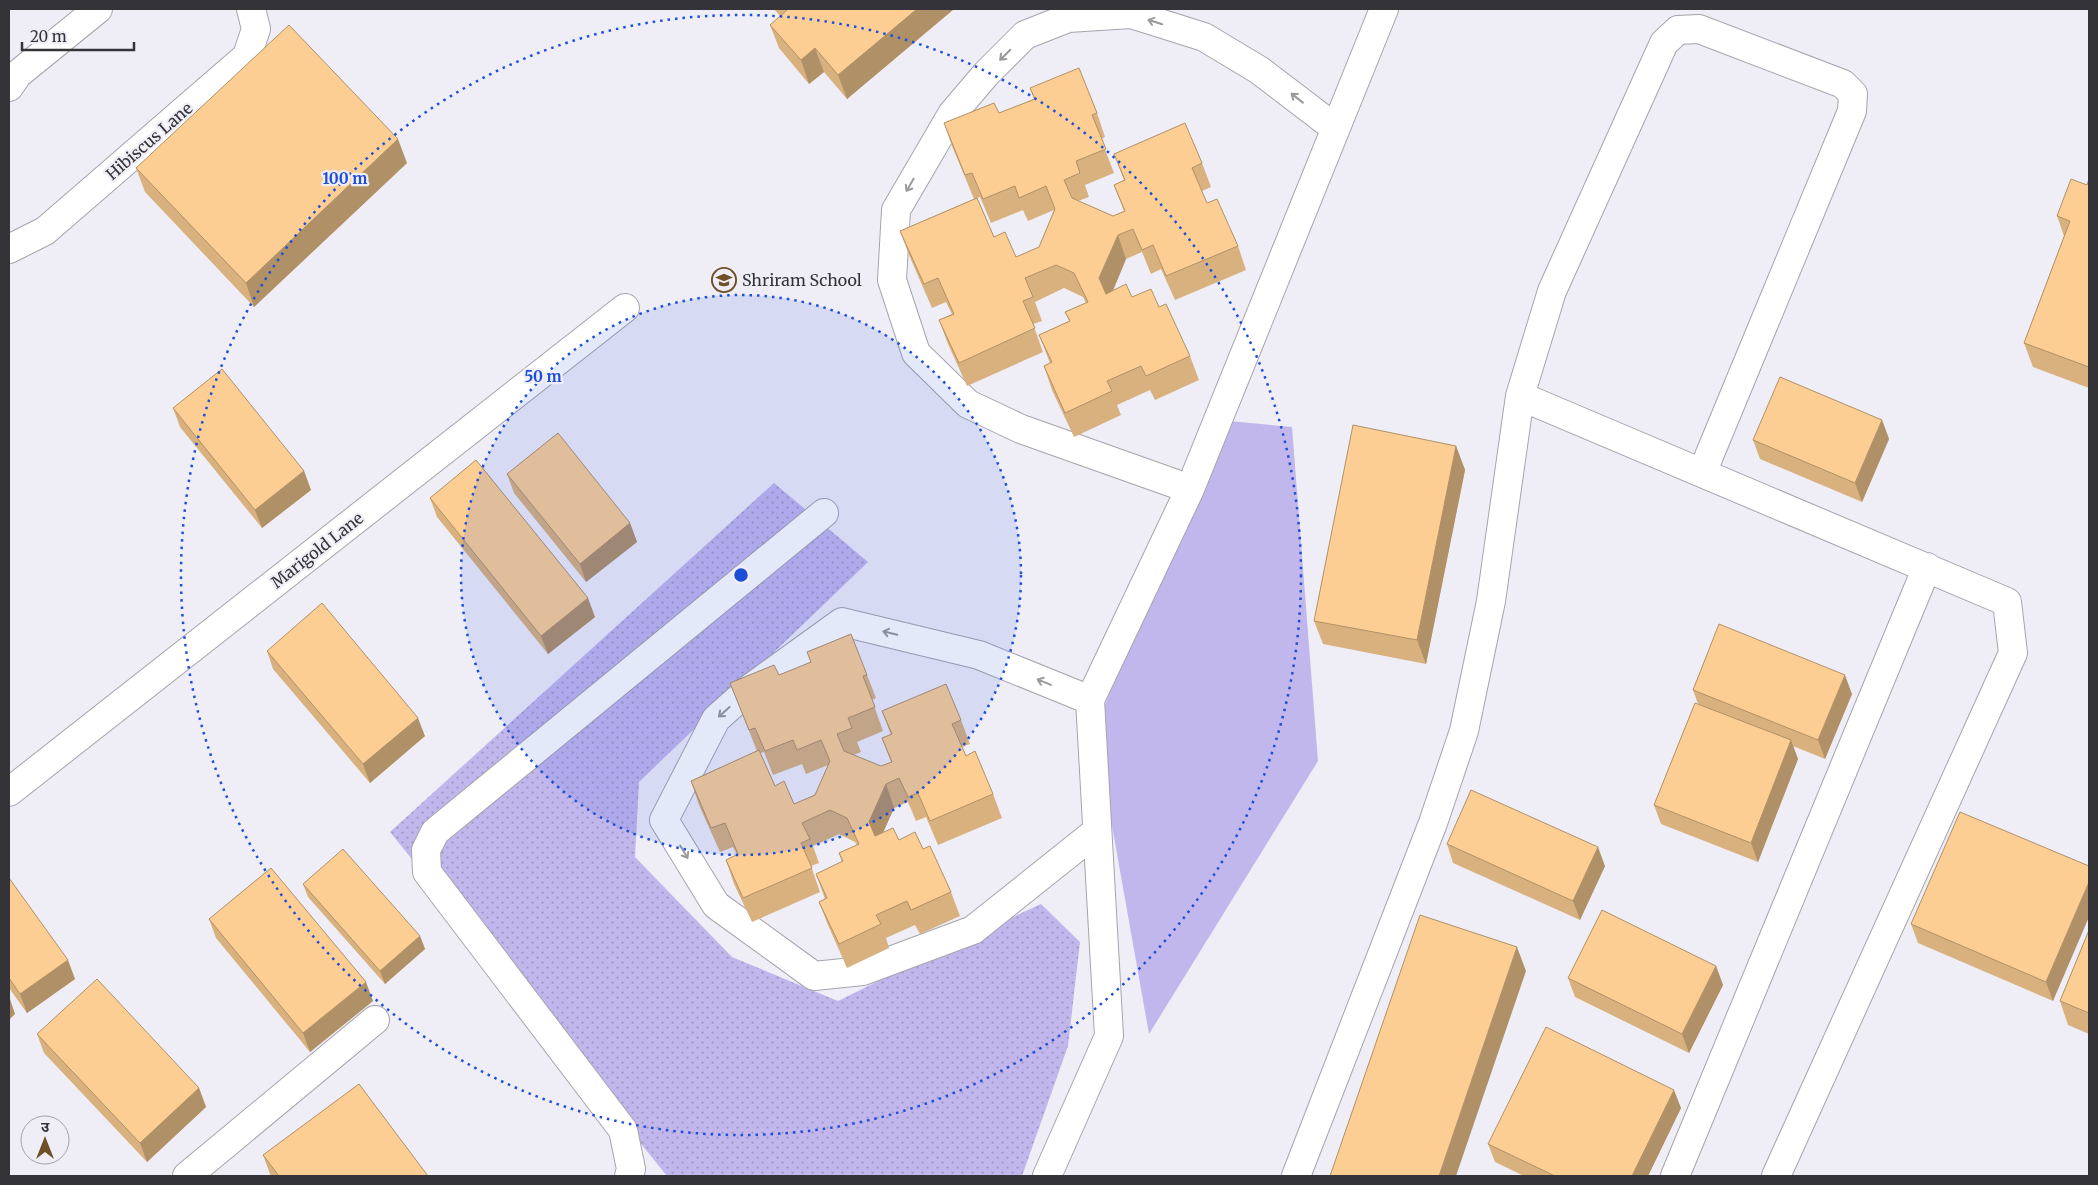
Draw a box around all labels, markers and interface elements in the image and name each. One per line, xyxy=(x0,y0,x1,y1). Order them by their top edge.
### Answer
one-way arrow xyxy=(1148,16,1164,26)
scale bar xyxy=(22,20,135,52)
text: 20 m xyxy=(30,27,67,46)
one-way arrow xyxy=(1000,48,1012,60)
one-way arrow xyxy=(1291,93,1304,104)
street label: Hibiscus Lane xyxy=(102,98,196,184)
text: 100 m xyxy=(323,169,367,188)
one-way arrow xyxy=(905,178,915,192)
school or university icon: Shriram School xyxy=(711,267,737,293)
place label: Shriram School xyxy=(742,270,862,290)
text: 50 m xyxy=(524,367,562,386)
street label: Marigold Lane xyxy=(267,508,367,592)
centre of rings xyxy=(732,566,750,584)
one-way arrow xyxy=(882,628,898,637)
one-way arrow xyxy=(1037,677,1053,686)
one-way arrow xyxy=(718,706,731,718)
one-way arrow xyxy=(679,845,689,859)
north arrow xyxy=(20,1115,70,1165)
text: उ xyxy=(41,1118,50,1136)

